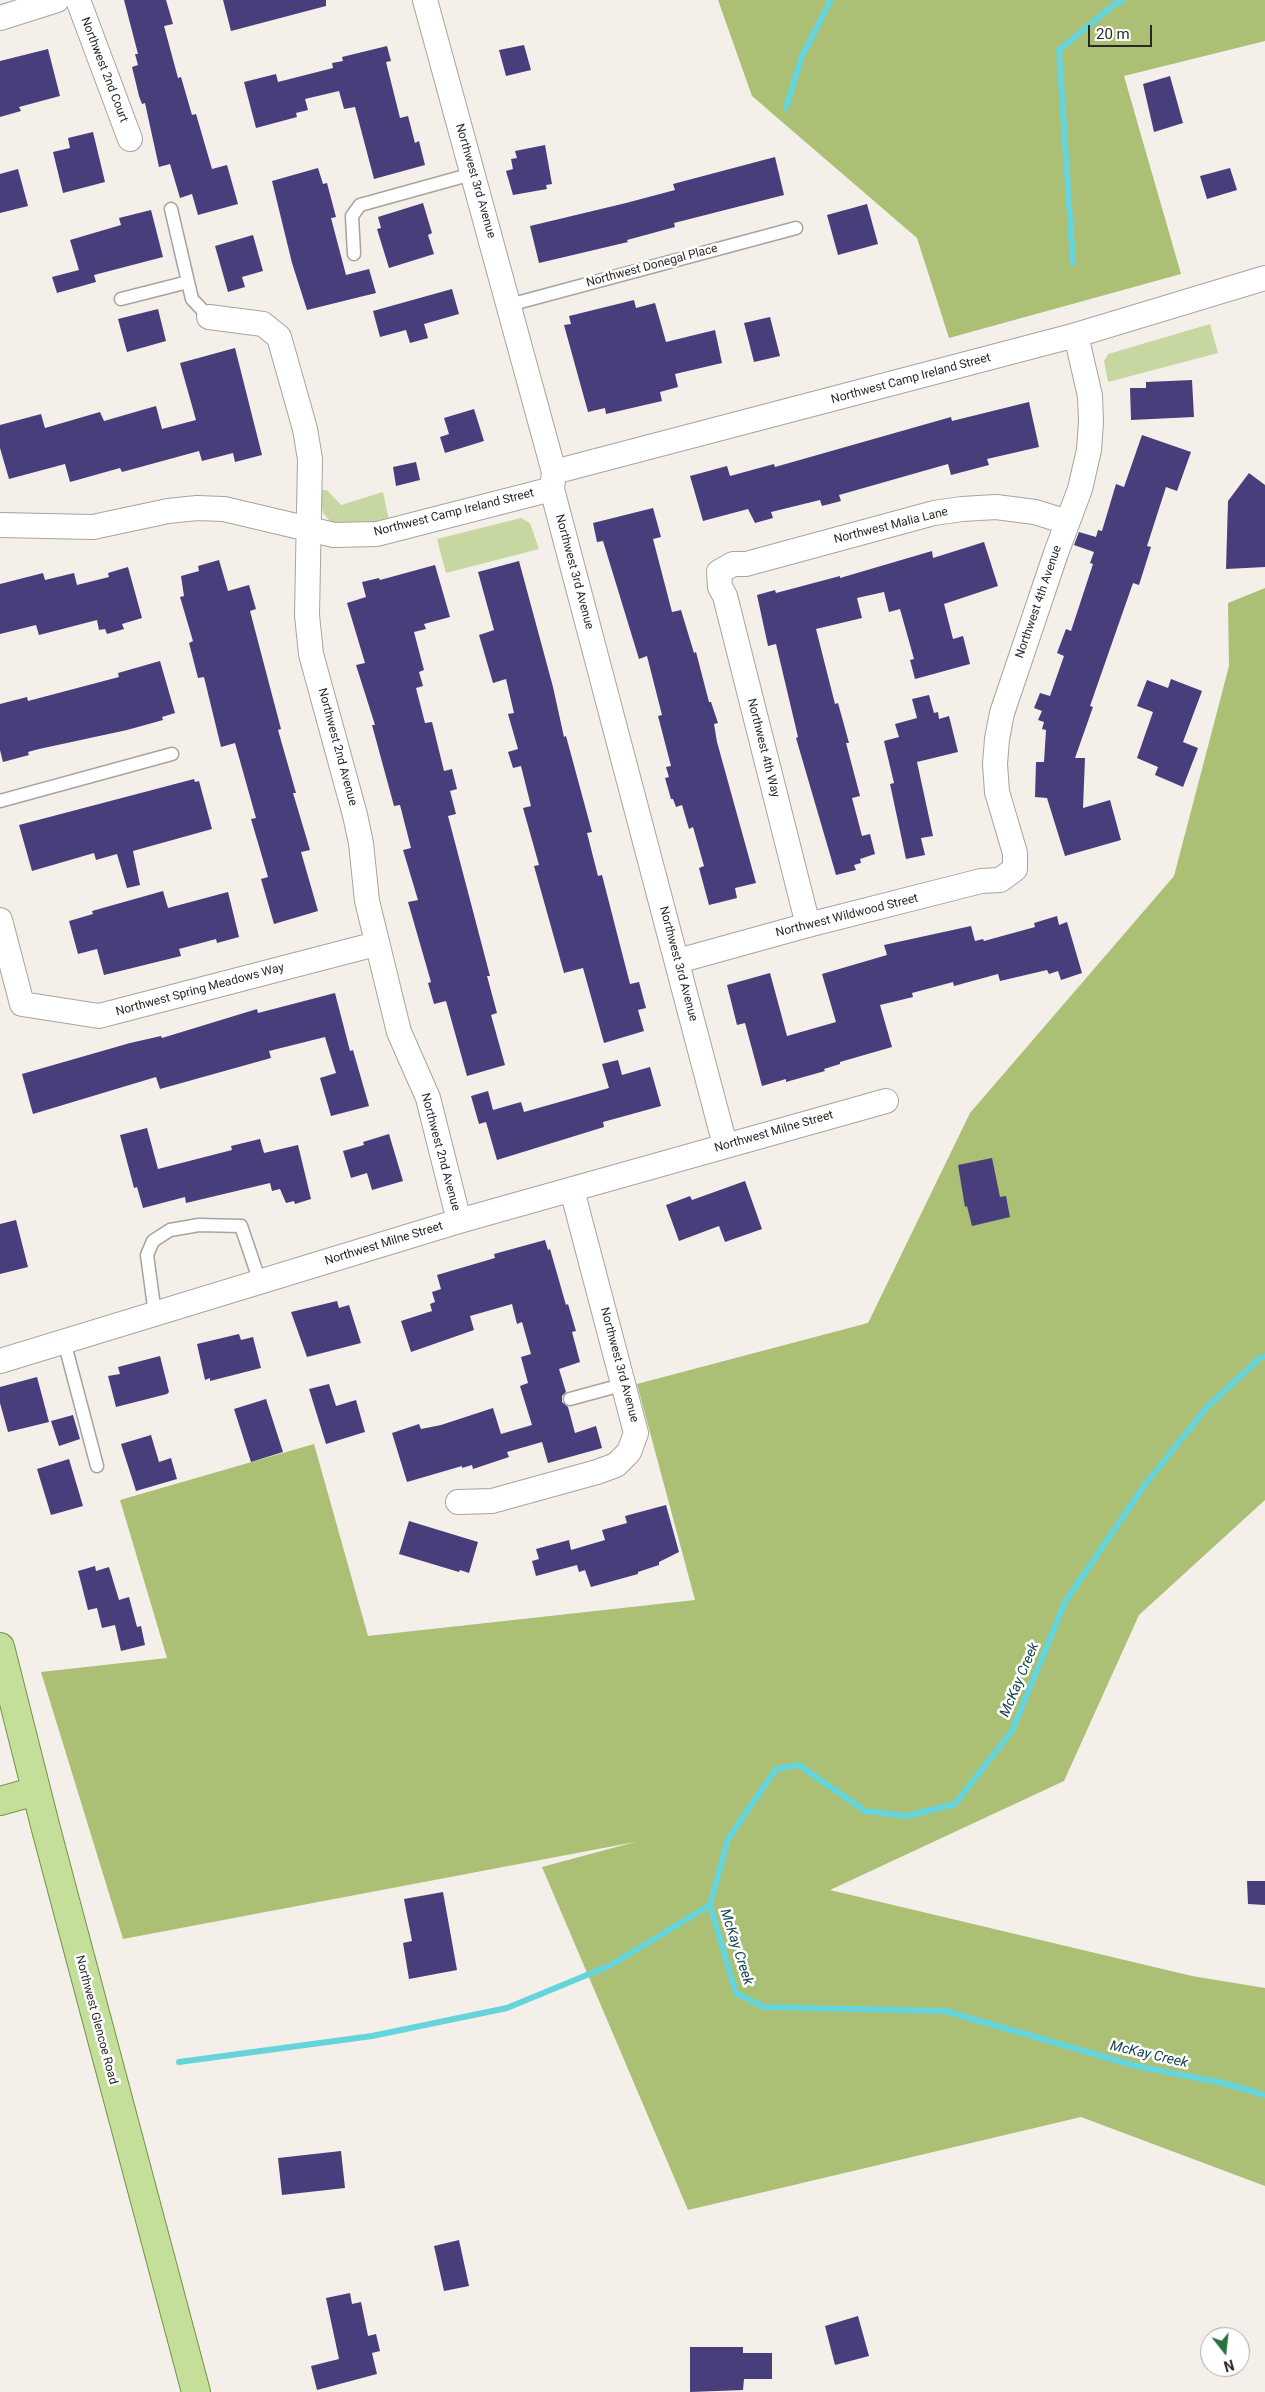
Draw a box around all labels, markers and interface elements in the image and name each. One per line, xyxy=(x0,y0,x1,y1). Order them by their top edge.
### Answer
street label: Northwest 2nd Court xyxy=(77,15,131,125)
scale bar xyxy=(1090,15,1154,47)
text: 20 m xyxy=(1096,25,1130,43)
street label: Northwest 3rd Avenue xyxy=(452,122,498,240)
street label: Northwest Donegal Place xyxy=(585,242,719,290)
street label: Northwest Camp Ireland Street xyxy=(830,351,992,407)
street label: Northwest Camp Ireland Street xyxy=(372,486,536,540)
street label: Northwest Malia Lane xyxy=(832,505,950,547)
street label: Northwest 3rd Avenue xyxy=(552,513,596,631)
street label: Northwest 4th Avenue xyxy=(1013,544,1065,660)
street label: Northwest 2nd Avenue xyxy=(314,687,360,807)
street label: Northwest 4th Way xyxy=(744,697,782,799)
street label: Northwest Wildwood Street xyxy=(774,891,920,941)
street label: Northwest 3rd Avenue xyxy=(656,905,700,1023)
street label: Northwest Spring Meadows Way xyxy=(114,961,286,1019)
street label: Northwest 2nd Avenue xyxy=(417,1092,463,1212)
street label: Northwest Milne Street xyxy=(713,1108,835,1156)
street label: Northwest Milne Street xyxy=(323,1219,445,1269)
street label: Northwest 3rd Avenue xyxy=(597,1306,641,1424)
water label: McKay Creek xyxy=(997,1640,1043,1720)
water label: McKay Creek xyxy=(716,1907,756,1987)
street label: Northwest Glencoe Road xyxy=(72,1954,120,2086)
water label: McKay Creek xyxy=(1109,2038,1189,2072)
north arrow xyxy=(1200,2327,1250,2377)
text: N xyxy=(1222,2356,1236,2375)

